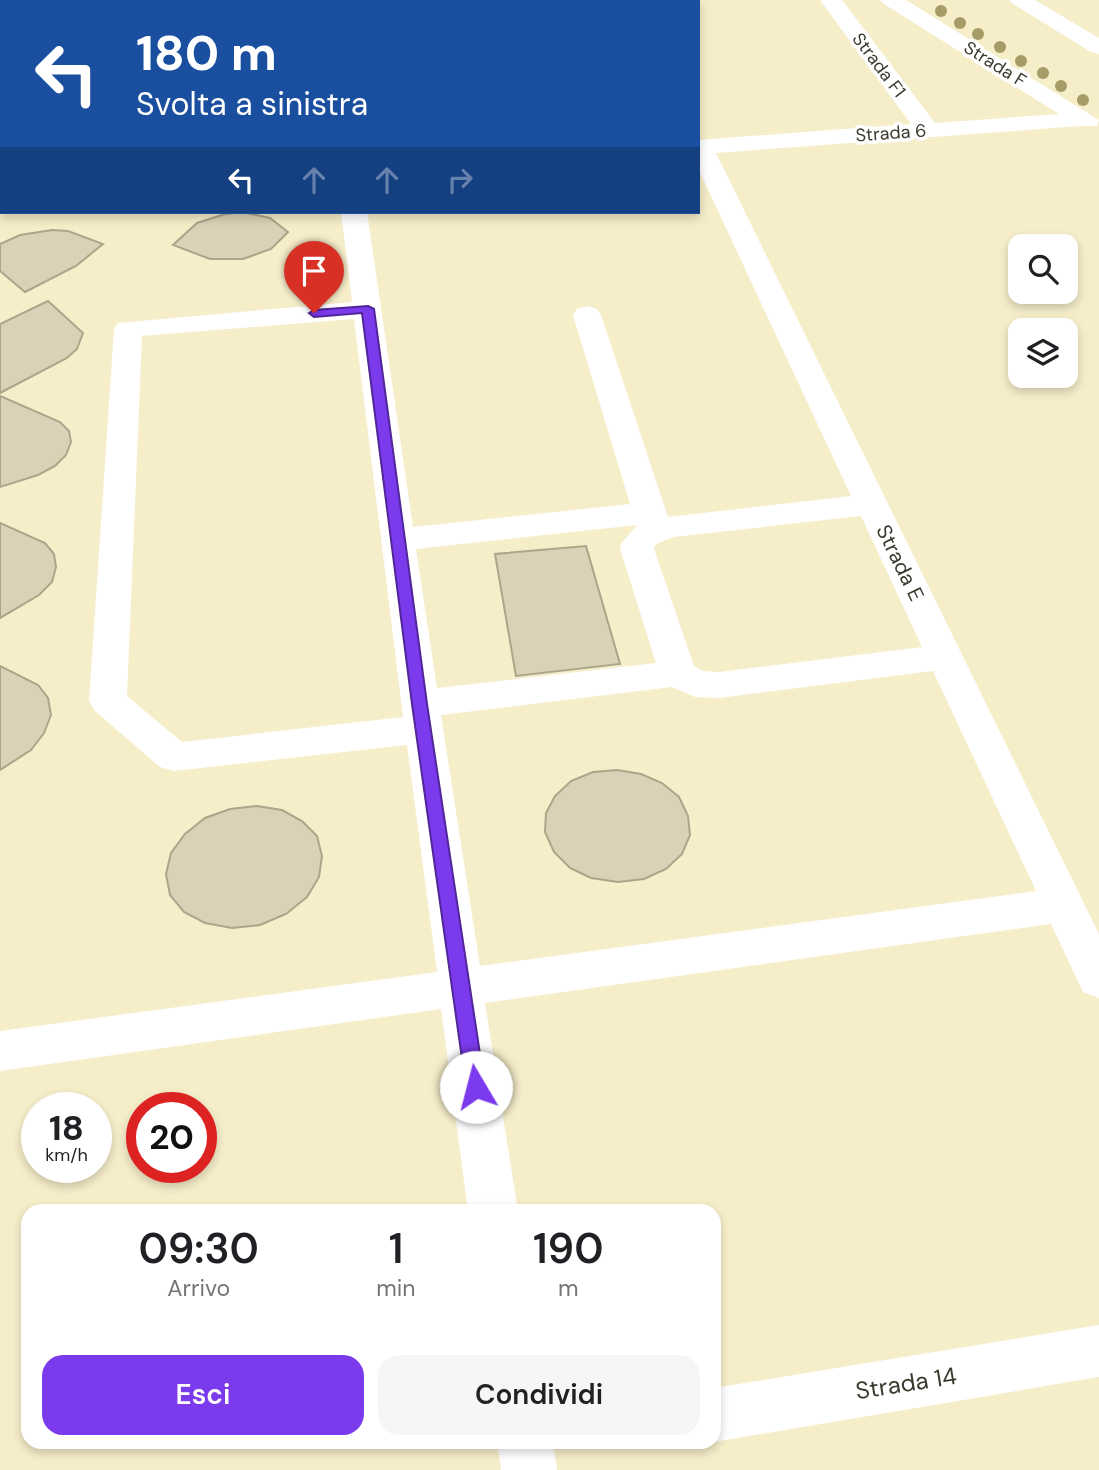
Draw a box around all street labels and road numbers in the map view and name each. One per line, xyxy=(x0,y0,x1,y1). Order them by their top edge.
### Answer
street label: Strada F1 xyxy=(847,28,911,102)
street label: Strada F xyxy=(959,35,1031,93)
street label: Strada 6 xyxy=(855,119,927,147)
street label: Strada E xyxy=(870,520,930,606)
street label: Strada 14 xyxy=(853,1360,959,1406)

